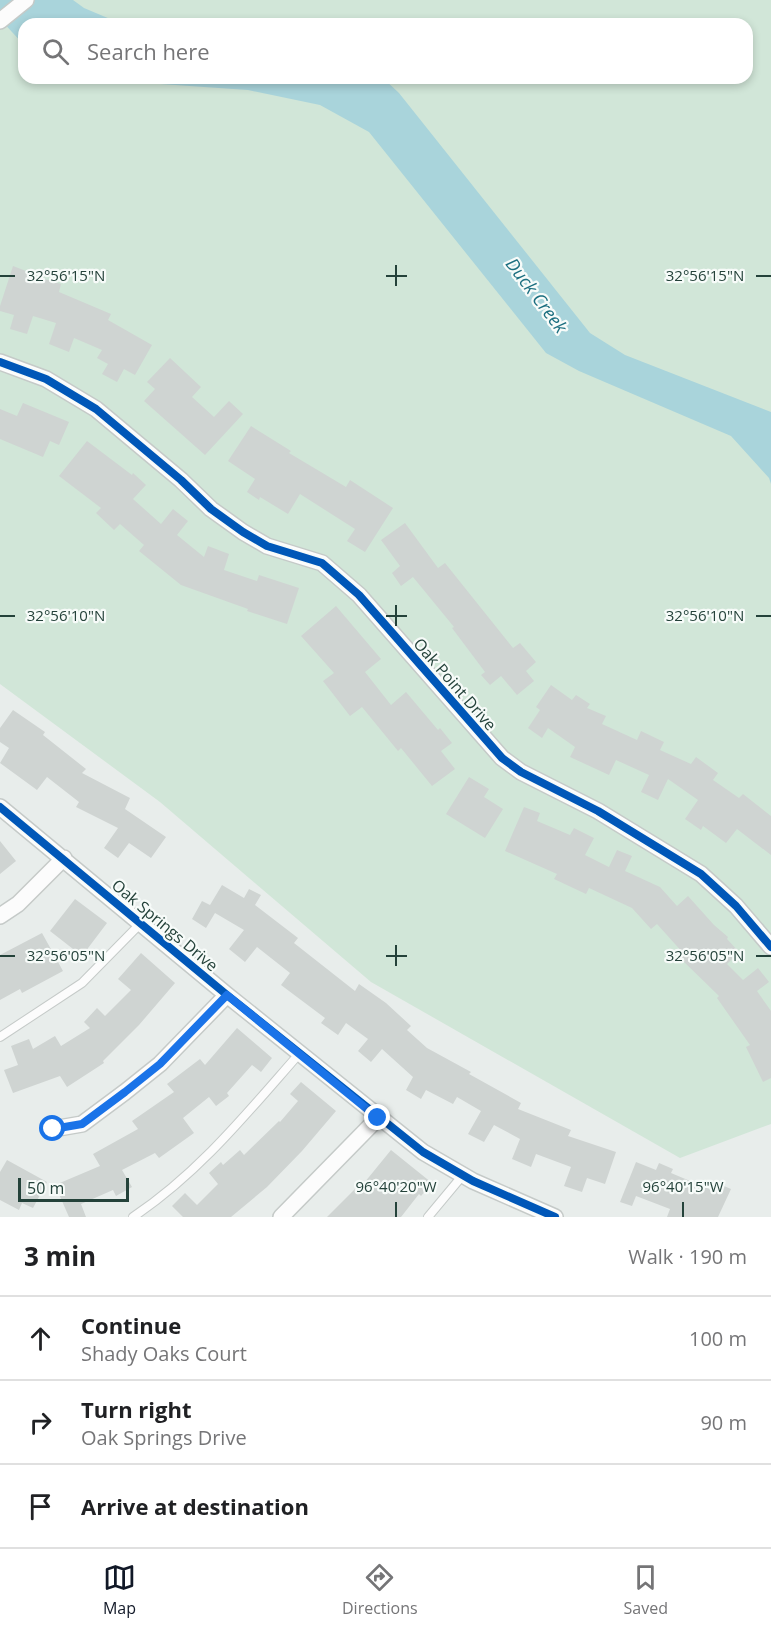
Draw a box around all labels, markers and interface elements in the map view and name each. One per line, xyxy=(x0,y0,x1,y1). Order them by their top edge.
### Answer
search box xyxy=(18,18,753,84)
icon: search xyxy=(39,35,72,68)
text: Search here xyxy=(87,36,210,66)
water label: Duck Creek xyxy=(501,252,574,338)
text: 32°56'15"N xyxy=(27,265,105,285)
text: 32°56'15"N xyxy=(666,265,744,285)
text: 32°56'10"N xyxy=(27,605,105,625)
text: 32°56'10"N xyxy=(666,605,744,625)
street label: Oak Point Drive xyxy=(409,633,501,735)
street label: Oak Springs Drive xyxy=(107,874,223,976)
text: 32°56'05"N xyxy=(27,945,105,965)
text: 32°56'05"N xyxy=(666,945,744,965)
route end xyxy=(364,1104,390,1130)
route start xyxy=(39,1115,65,1141)
scale bar xyxy=(18,1175,129,1202)
text: 96°40'20"W xyxy=(356,1176,437,1196)
text: 96°40'15"W xyxy=(643,1176,724,1196)
text: 50 m xyxy=(27,1177,64,1199)
text: 3 min xyxy=(24,1238,96,1274)
text: Walk · 190 m xyxy=(628,1243,747,1270)
text: Continue xyxy=(81,1310,181,1340)
icon: ahead xyxy=(24,1322,57,1355)
text: 100 m xyxy=(689,1325,747,1352)
text: Shady Oaks Court xyxy=(81,1340,247,1367)
text: Turn right xyxy=(81,1394,192,1424)
icon: right xyxy=(24,1406,57,1439)
text: 90 m xyxy=(700,1409,747,1436)
text: Oak Springs Drive xyxy=(81,1424,247,1451)
icon: arrive xyxy=(24,1490,57,1523)
text: Arrive at destination xyxy=(81,1491,309,1521)
tab: Map xyxy=(103,1561,136,1619)
tab: Directions xyxy=(342,1561,418,1619)
tab: Saved xyxy=(624,1561,668,1619)

